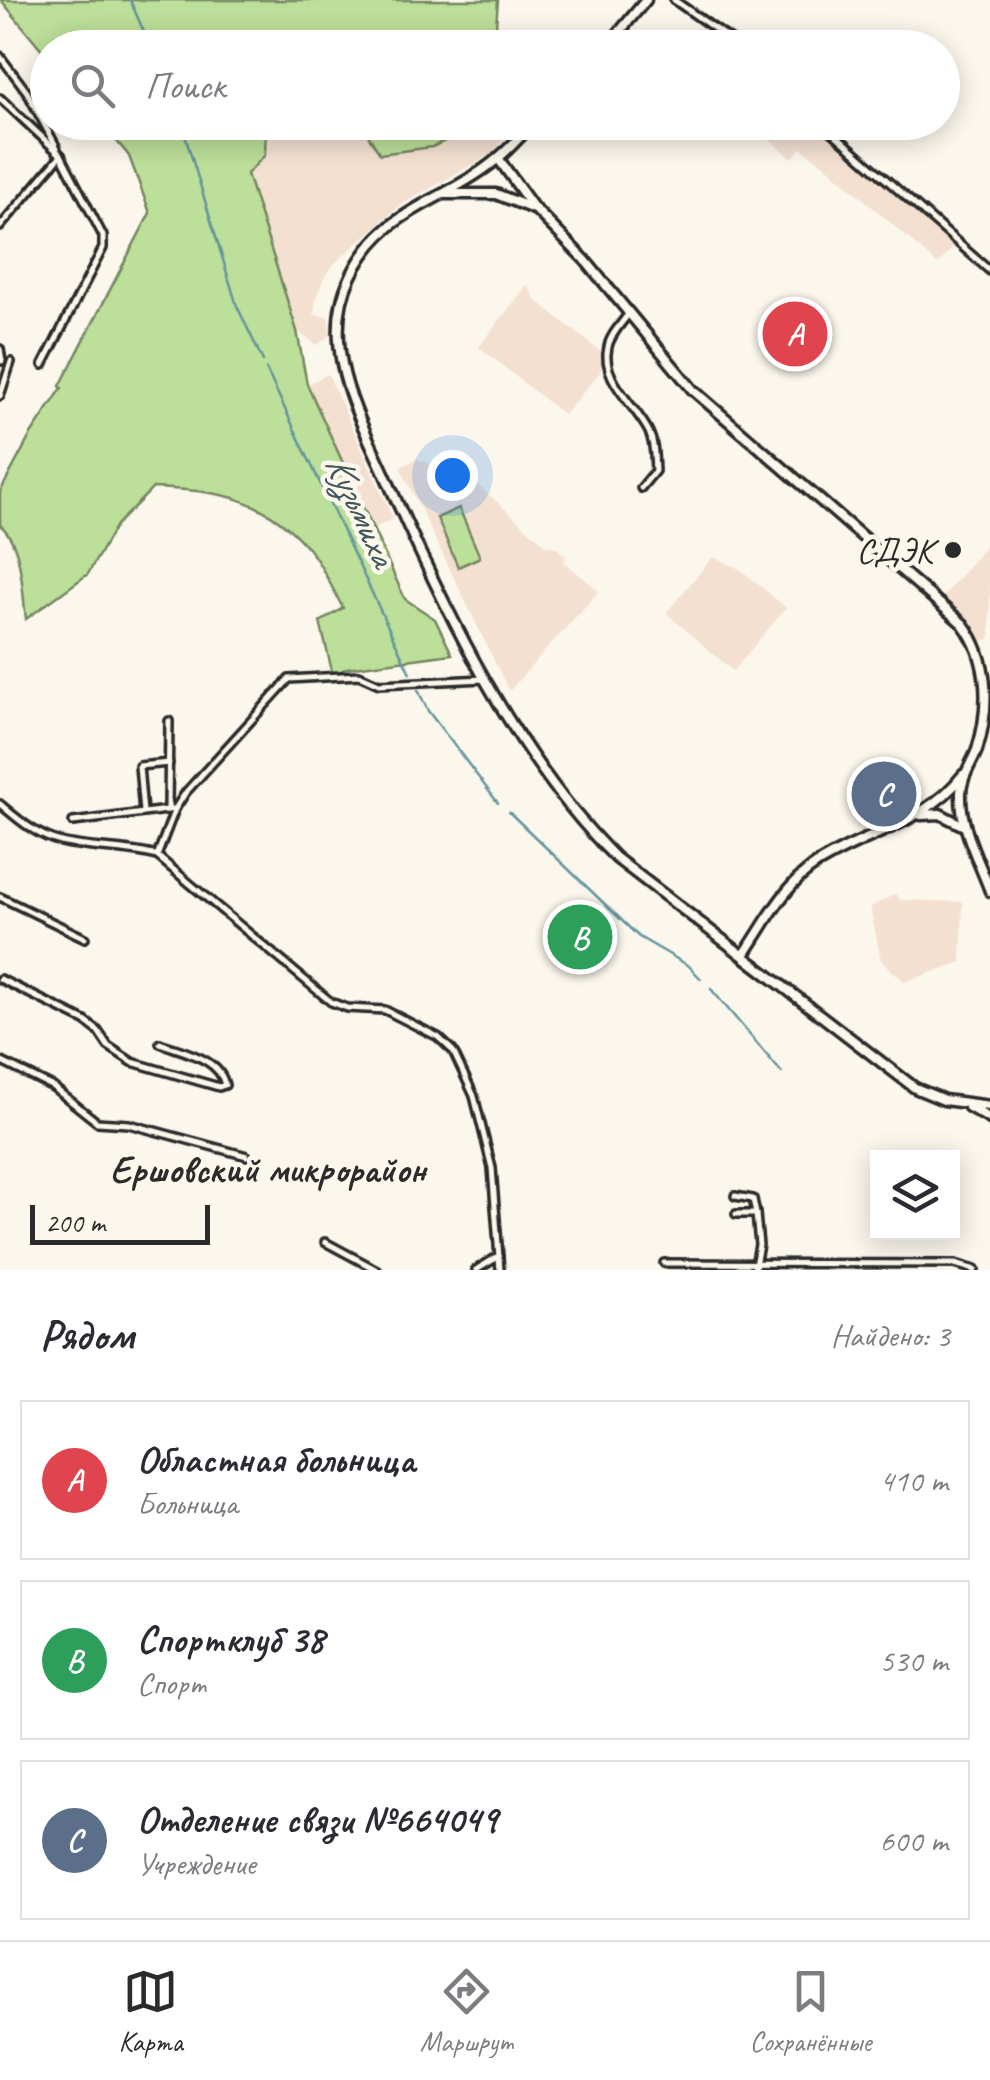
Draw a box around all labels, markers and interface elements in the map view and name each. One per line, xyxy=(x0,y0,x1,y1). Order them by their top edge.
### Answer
search box xyxy=(30,30,960,140)
icon: search xyxy=(65,58,120,113)
text: Поиск xyxy=(145,62,225,109)
pin: A xyxy=(762,296,828,372)
water label: Кузьмиха xyxy=(314,447,409,577)
your location xyxy=(427,450,478,501)
place label: СДЭК xyxy=(856,528,940,573)
marker: СДЭК xyxy=(942,539,964,561)
pin: C xyxy=(852,756,916,832)
pin: B xyxy=(548,900,612,974)
district label: Ершовский микрорайон xyxy=(110,1146,428,1193)
map controls xyxy=(870,1150,960,1240)
button: layers xyxy=(870,1150,960,1240)
scale bar xyxy=(30,1200,210,1244)
text: 200 m xyxy=(45,1205,105,1240)
text: Рядом xyxy=(40,1309,134,1362)
text: Найдено: 3 xyxy=(831,1315,950,1356)
text: Областная больница xyxy=(137,1436,415,1483)
text: A xyxy=(66,1460,83,1501)
text: 410 m xyxy=(879,1460,948,1501)
text: Больница xyxy=(137,1483,238,1524)
text: Спортклуб 38 xyxy=(137,1616,324,1663)
text: B xyxy=(66,1640,83,1681)
text: 530 m xyxy=(879,1640,948,1681)
text: Спорт xyxy=(137,1663,206,1704)
text: Отделение связи №664049 xyxy=(137,1796,497,1843)
text: C xyxy=(67,1820,82,1861)
text: 600 m xyxy=(879,1820,948,1861)
text: Учреждение xyxy=(137,1843,256,1884)
tab: Карта xyxy=(119,1964,183,2059)
tab: Маршрут xyxy=(420,1964,512,2059)
tab: Сохранённые xyxy=(750,1964,871,2059)

